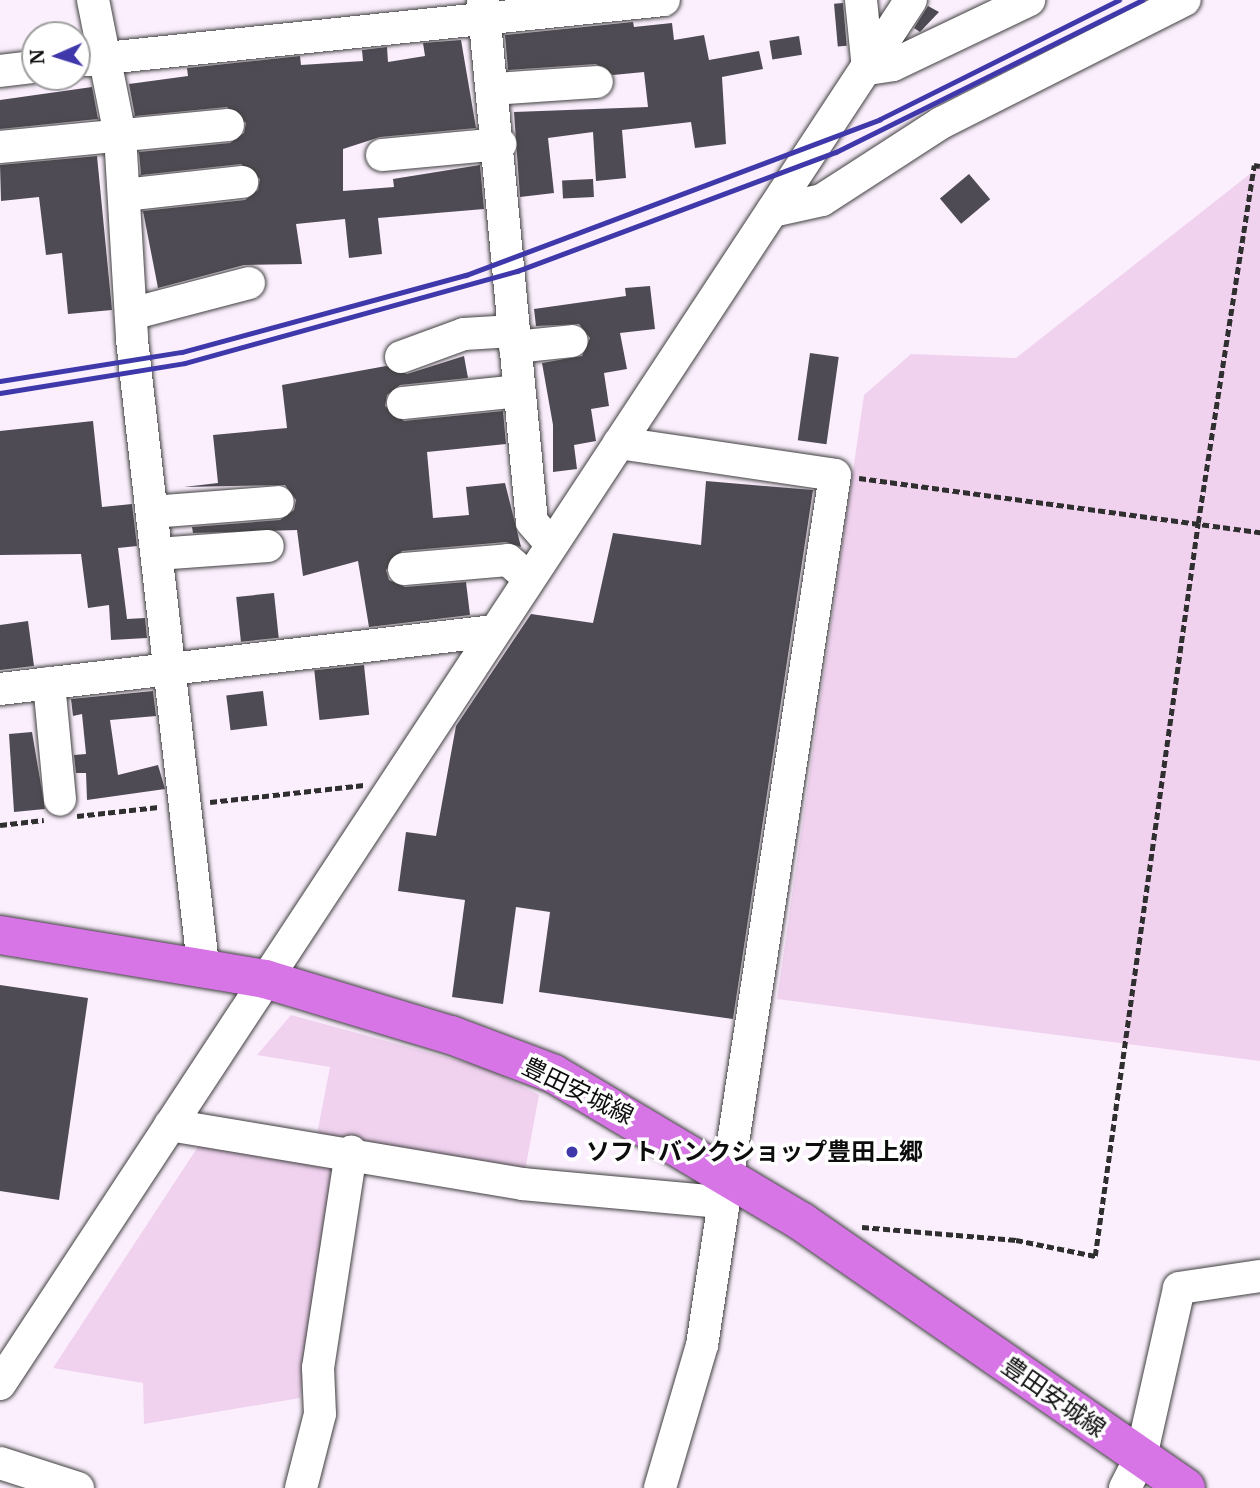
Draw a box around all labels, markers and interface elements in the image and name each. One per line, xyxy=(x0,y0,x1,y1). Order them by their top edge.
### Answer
north arrow xyxy=(21,21,91,91)
text: N xyxy=(25,49,49,65)
street label: 豊田安城線 xyxy=(518,1052,638,1130)
place label: ソフトバンクショップ豊田上郷 xyxy=(586,1138,922,1166)
marker: ソフトバンクショップ豊田上郷 xyxy=(564,1144,580,1160)
street label: 豊田安城線 xyxy=(997,1351,1111,1443)

